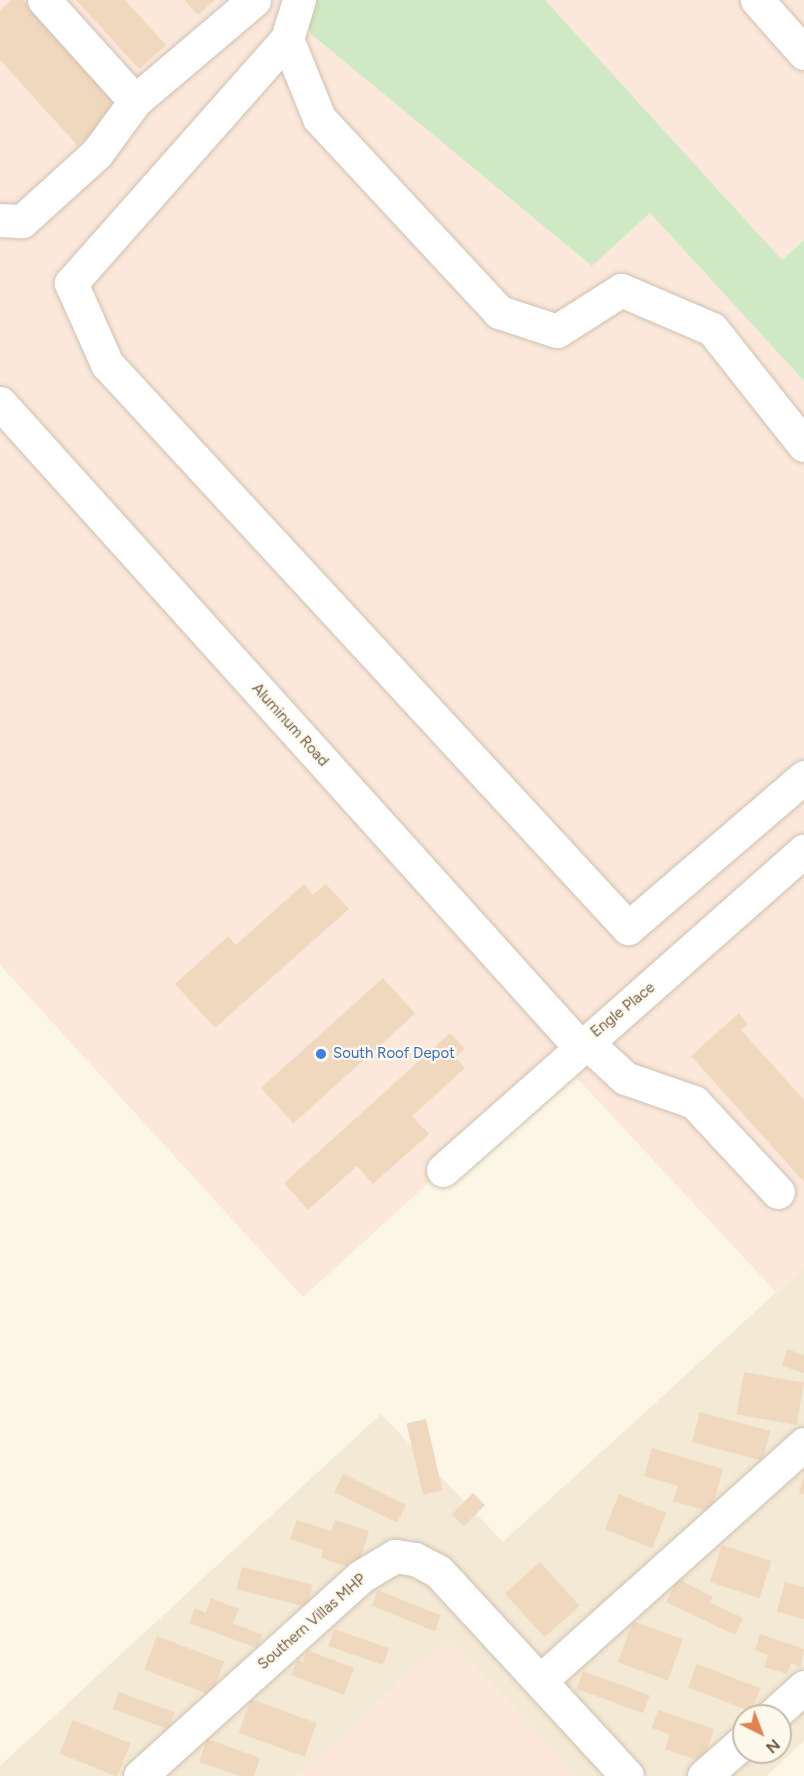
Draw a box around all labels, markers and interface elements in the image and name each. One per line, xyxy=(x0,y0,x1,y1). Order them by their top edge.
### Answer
street label: Aluminum Road xyxy=(248,680,332,770)
street label: Engle Place xyxy=(587,979,659,1041)
place label: South Roof Depot xyxy=(333,1045,455,1063)
marker: South Roof Depot xyxy=(314,1047,328,1061)
street label: Southern Villas MHP xyxy=(254,1570,370,1674)
north arrow xyxy=(732,1704,792,1764)
text: N xyxy=(762,1735,784,1757)

